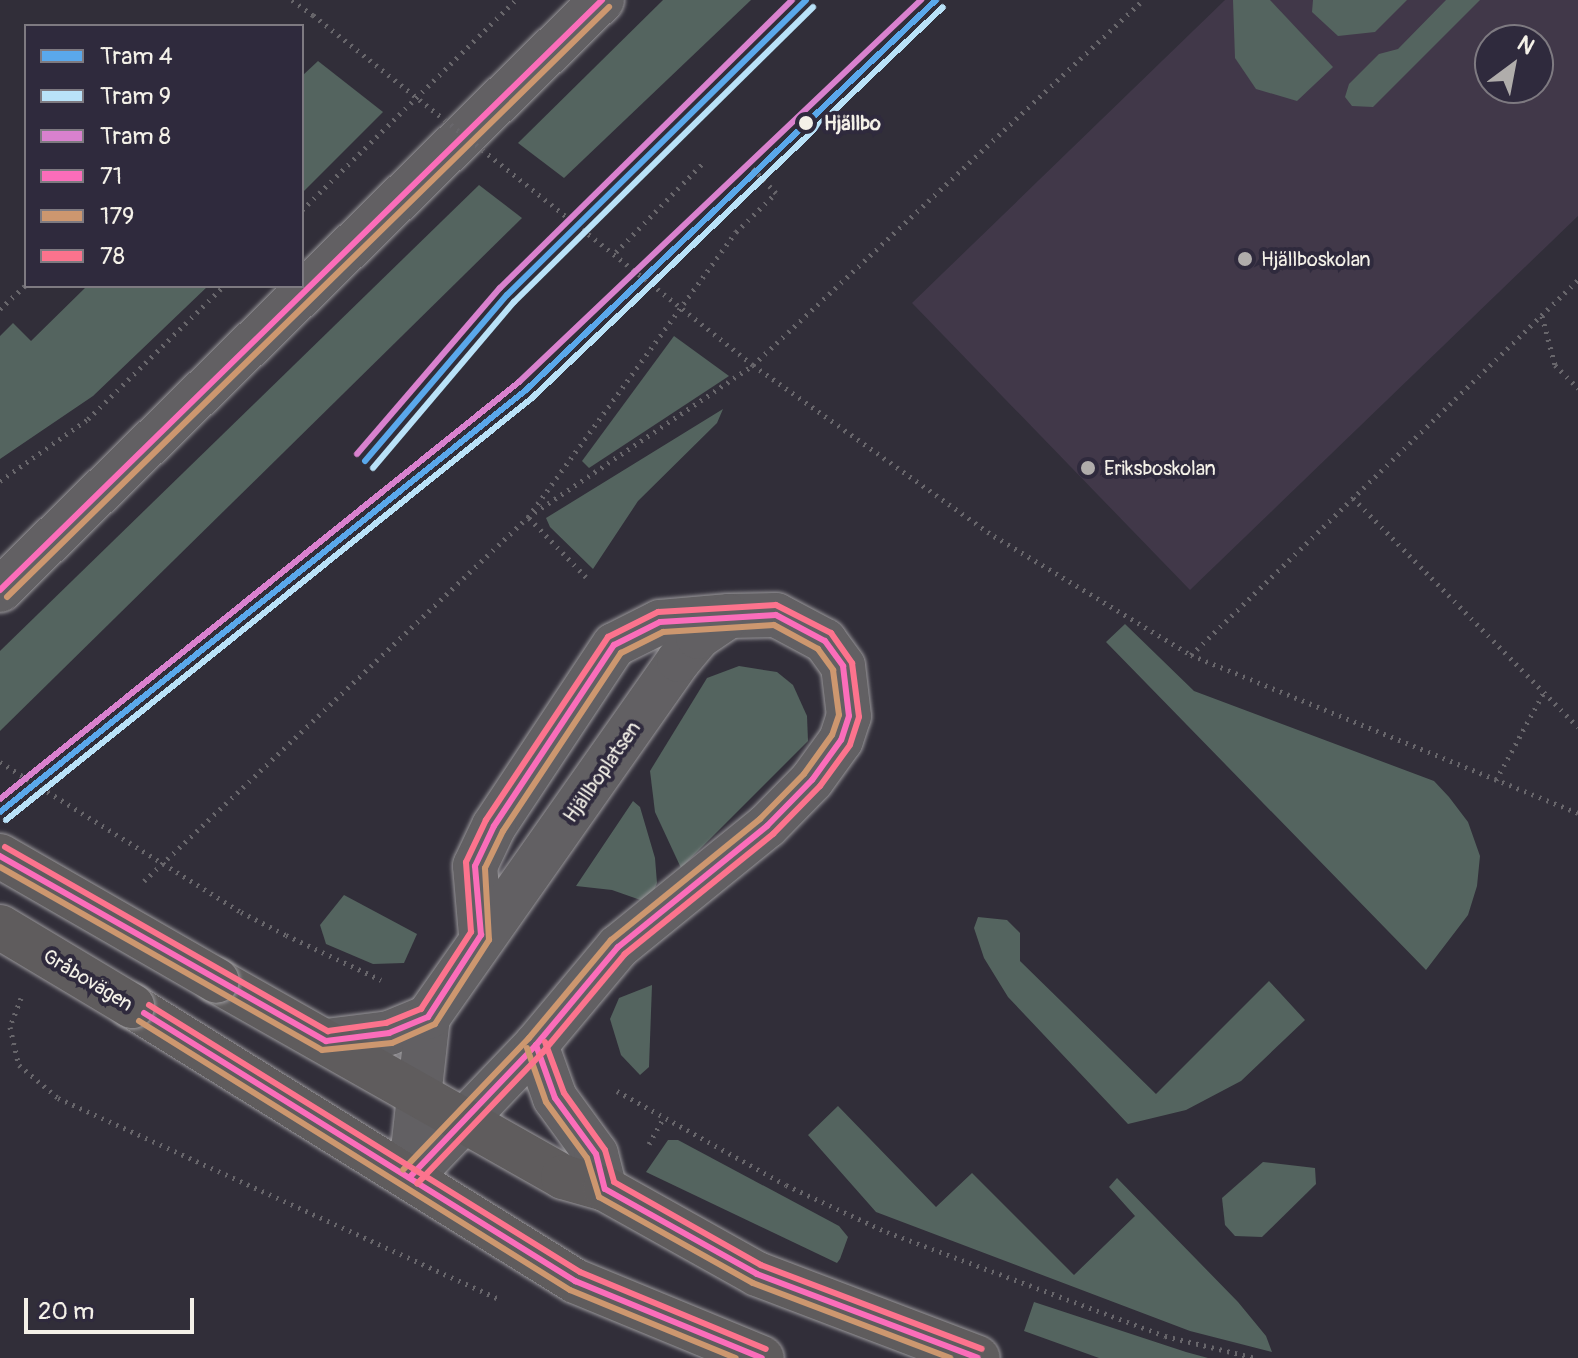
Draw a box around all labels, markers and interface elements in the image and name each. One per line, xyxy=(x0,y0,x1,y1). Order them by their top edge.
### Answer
legend xyxy=(24,24,304,288)
north arrow xyxy=(1474,24,1554,104)
text: N xyxy=(1512,30,1539,61)
text: Tram 4 xyxy=(100,42,173,71)
text: Tram 9 xyxy=(100,82,171,111)
place label: Hjällbo xyxy=(824,111,881,135)
marker: Hjällbo xyxy=(795,112,817,134)
text: Tram 8 xyxy=(100,122,171,151)
text: 71 xyxy=(100,162,122,191)
text: 179 xyxy=(100,202,134,231)
text: 78 xyxy=(100,242,125,271)
place label: Hjällboskolan xyxy=(1261,247,1371,271)
marker: Hjällboskolan xyxy=(1236,250,1254,268)
place label: Eriksboskolan xyxy=(1104,456,1216,480)
marker: Eriksboskolan xyxy=(1079,459,1097,477)
street label: Hjällboplatsen xyxy=(558,717,646,827)
street label: Gråbovägen xyxy=(39,944,137,1016)
scale bar xyxy=(28,1282,198,1332)
text: 20 m xyxy=(38,1297,94,1326)

